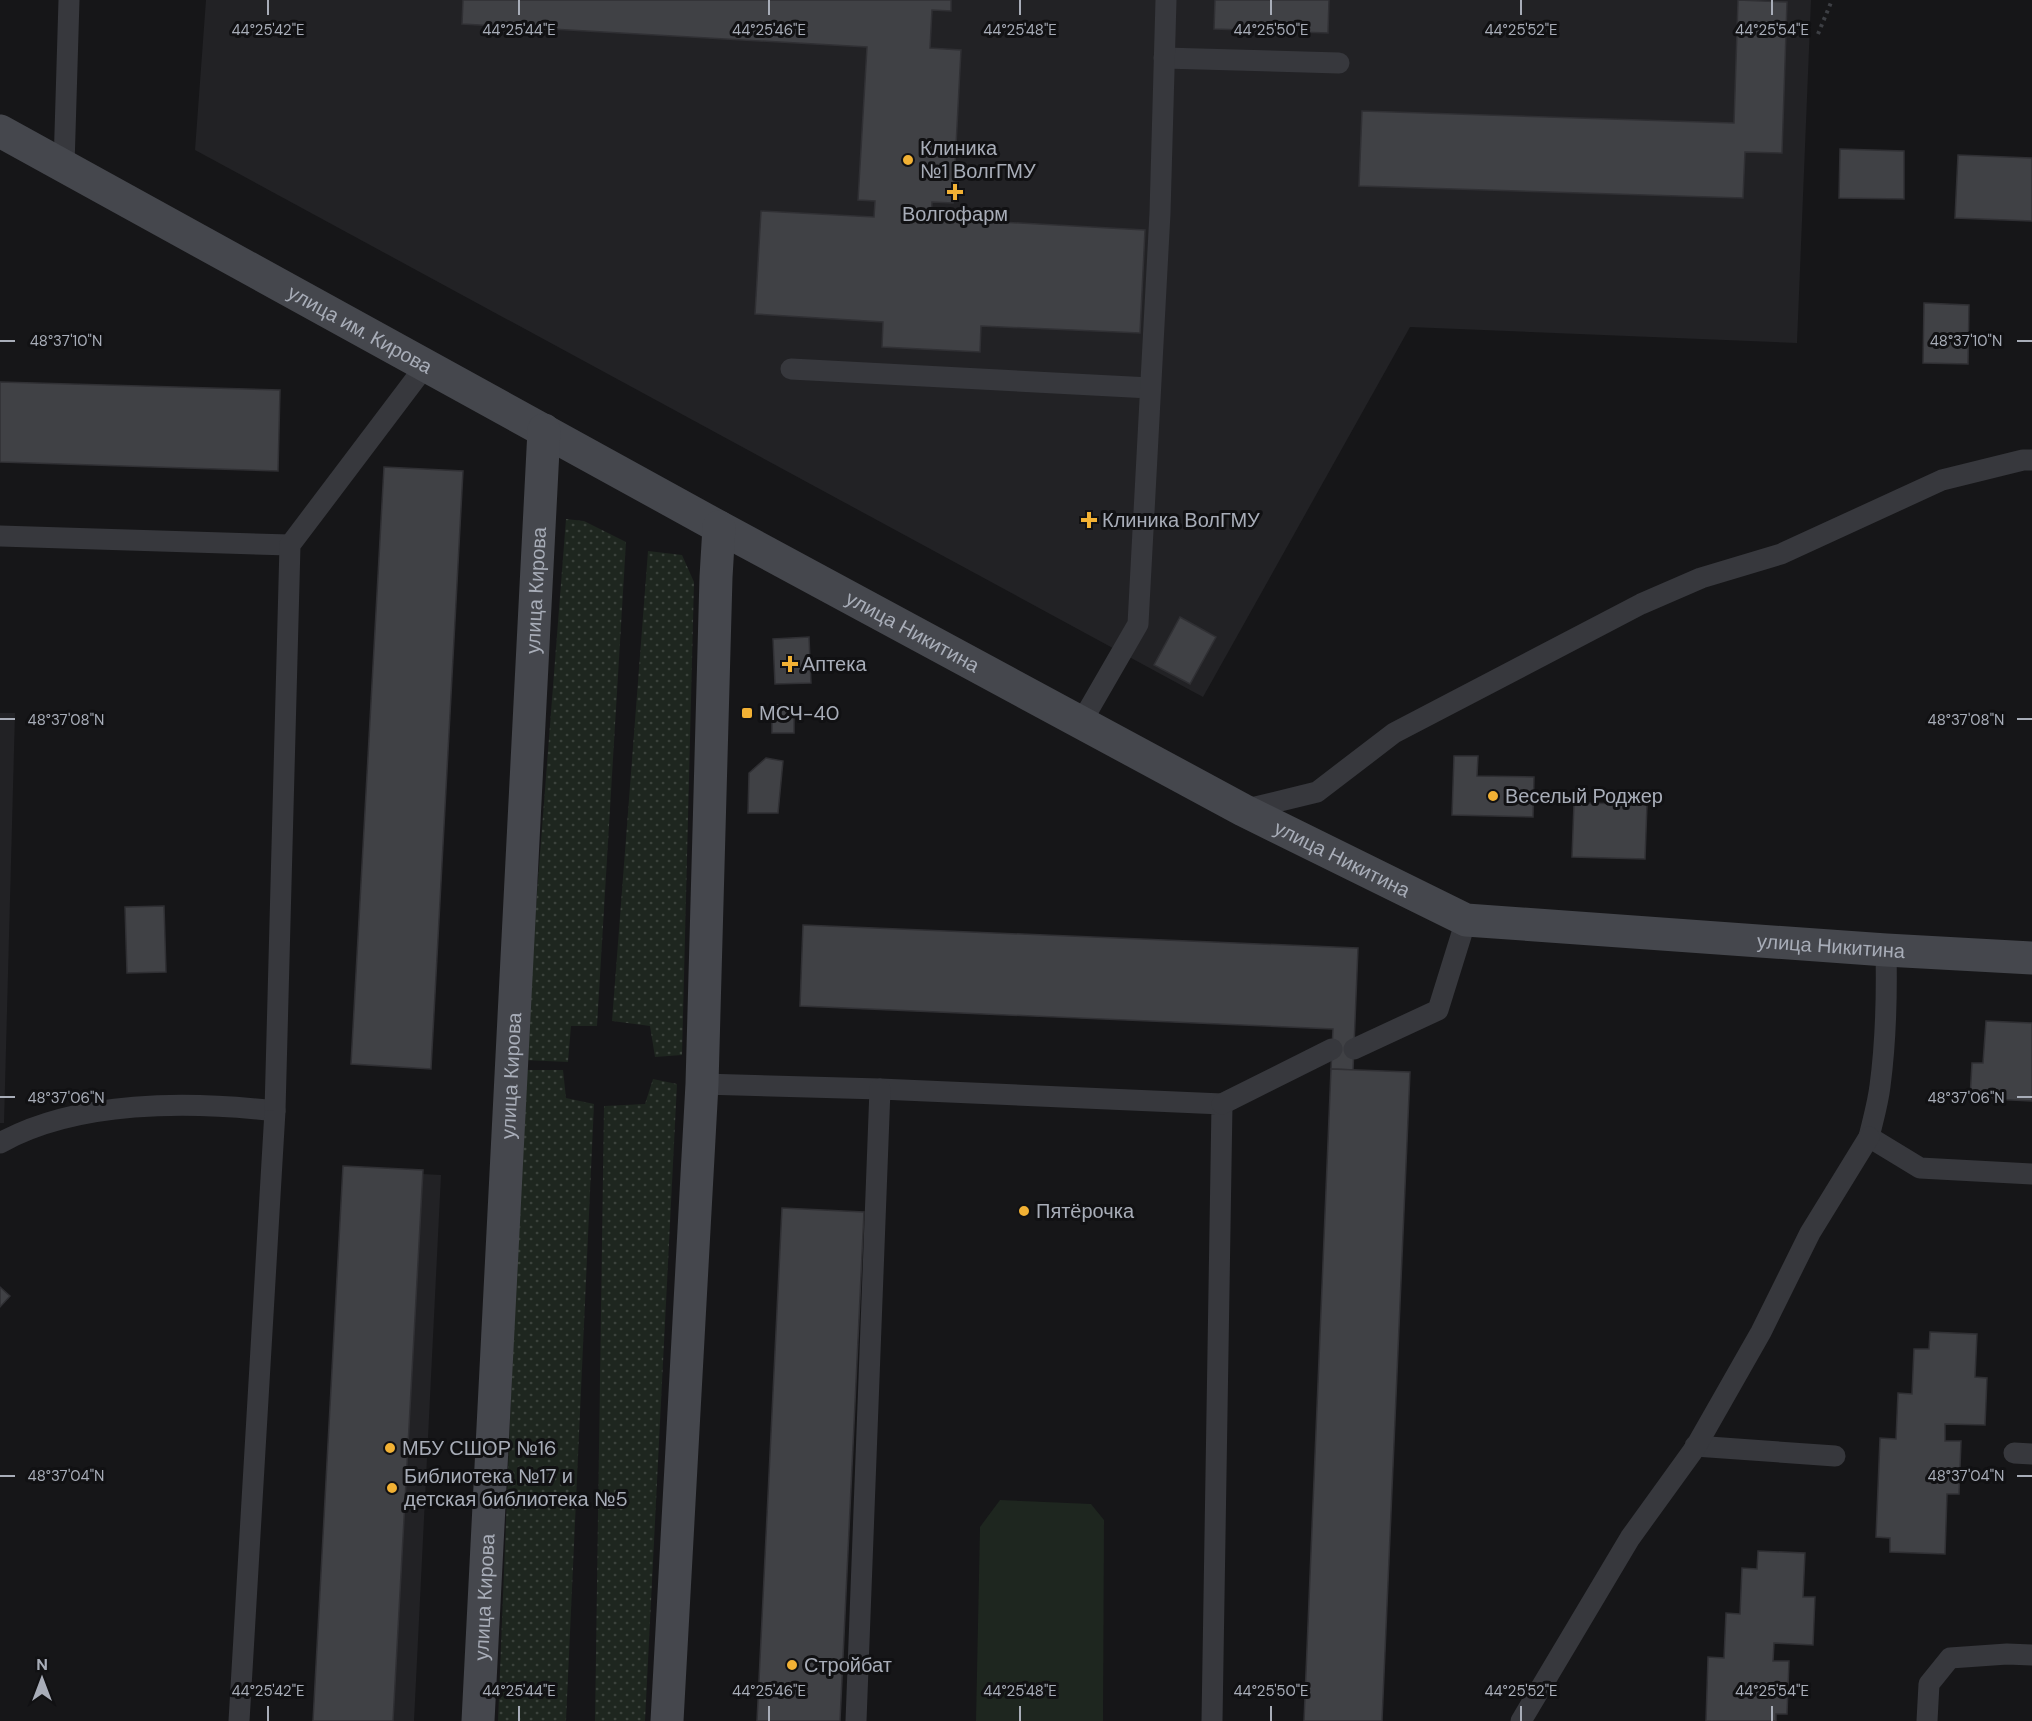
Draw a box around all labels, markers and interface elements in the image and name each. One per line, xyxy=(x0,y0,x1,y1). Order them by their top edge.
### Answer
text: 44°25'42"E xyxy=(231,20,305,40)
text: 44°25'44"E xyxy=(482,20,556,40)
text: 44°25'46"E xyxy=(732,20,806,40)
text: 44°25'48"E xyxy=(983,20,1057,40)
text: 44°25'50"E xyxy=(1233,20,1309,40)
text: 44°25'52"E xyxy=(1484,20,1558,40)
text: 44°25'54"E xyxy=(1735,20,1809,40)
place label: Клиника №1 ВолгГМУ xyxy=(920,135,1036,184)
marker: Клиника №1 ВолгГМУ xyxy=(901,153,915,167)
marker: Волгофарм xyxy=(948,185,962,199)
place label: Волгофарм xyxy=(902,201,1008,227)
street label: улица им. Кирова xyxy=(283,279,438,380)
text: 48°37'10"N xyxy=(30,331,102,351)
text: 48°37'10"N xyxy=(1930,331,2002,351)
place label: Клиника ВолГМУ xyxy=(1102,507,1260,533)
marker: Клиника ВолГМУ xyxy=(1080,511,1098,529)
street label: улица Кирова xyxy=(520,526,552,655)
street label: улица Никитина xyxy=(841,585,985,679)
place label: Аптека xyxy=(802,651,867,677)
marker: Аптека xyxy=(783,657,797,671)
place label: МСЧ-40 xyxy=(759,700,839,726)
marker: МСЧ-40 xyxy=(740,706,754,720)
text: 48°37'08"N xyxy=(28,710,104,730)
text: 48°37'08"N xyxy=(1928,710,2004,730)
place label: Веселый Роджер xyxy=(1505,783,1663,809)
marker: Веселый Роджер xyxy=(1486,789,1500,803)
street label: улица Никитина xyxy=(1270,814,1415,904)
street label: улица Никитина xyxy=(1756,928,1907,964)
street label: улица Кирова xyxy=(495,1011,527,1140)
text: 48°37'06"N xyxy=(27,1088,105,1108)
text: 48°37'06"N xyxy=(1927,1088,2005,1108)
place label: Пятёрочка xyxy=(1036,1198,1135,1224)
marker: Пятёрочка xyxy=(1017,1204,1031,1218)
place label: МБУ СШОР №16 xyxy=(402,1435,557,1461)
marker: МБУ СШОР №16 xyxy=(383,1441,397,1455)
place label: Библиотека №17 и детская библиотека №5 xyxy=(404,1463,628,1512)
text: 48°37'04"N xyxy=(28,1466,104,1486)
text: 48°37'04"N xyxy=(1928,1466,2004,1486)
marker: Библиотека №17 и детская библиотека №5 xyxy=(385,1481,399,1495)
street label: улица Кирова xyxy=(468,1532,501,1661)
north arrow xyxy=(12,1649,72,1709)
place label: Стройбат xyxy=(804,1652,892,1678)
text: N xyxy=(36,1654,48,1675)
marker: Стройбат xyxy=(785,1658,799,1672)
text: 44°25'42"E xyxy=(231,1681,305,1701)
text: 44°25'44"E xyxy=(482,1681,556,1701)
text: 44°25'46"E xyxy=(732,1681,806,1701)
text: 44°25'48"E xyxy=(983,1681,1057,1701)
text: 44°25'50"E xyxy=(1233,1681,1309,1701)
text: 44°25'52"E xyxy=(1484,1681,1558,1701)
text: 44°25'54"E xyxy=(1735,1681,1809,1701)

